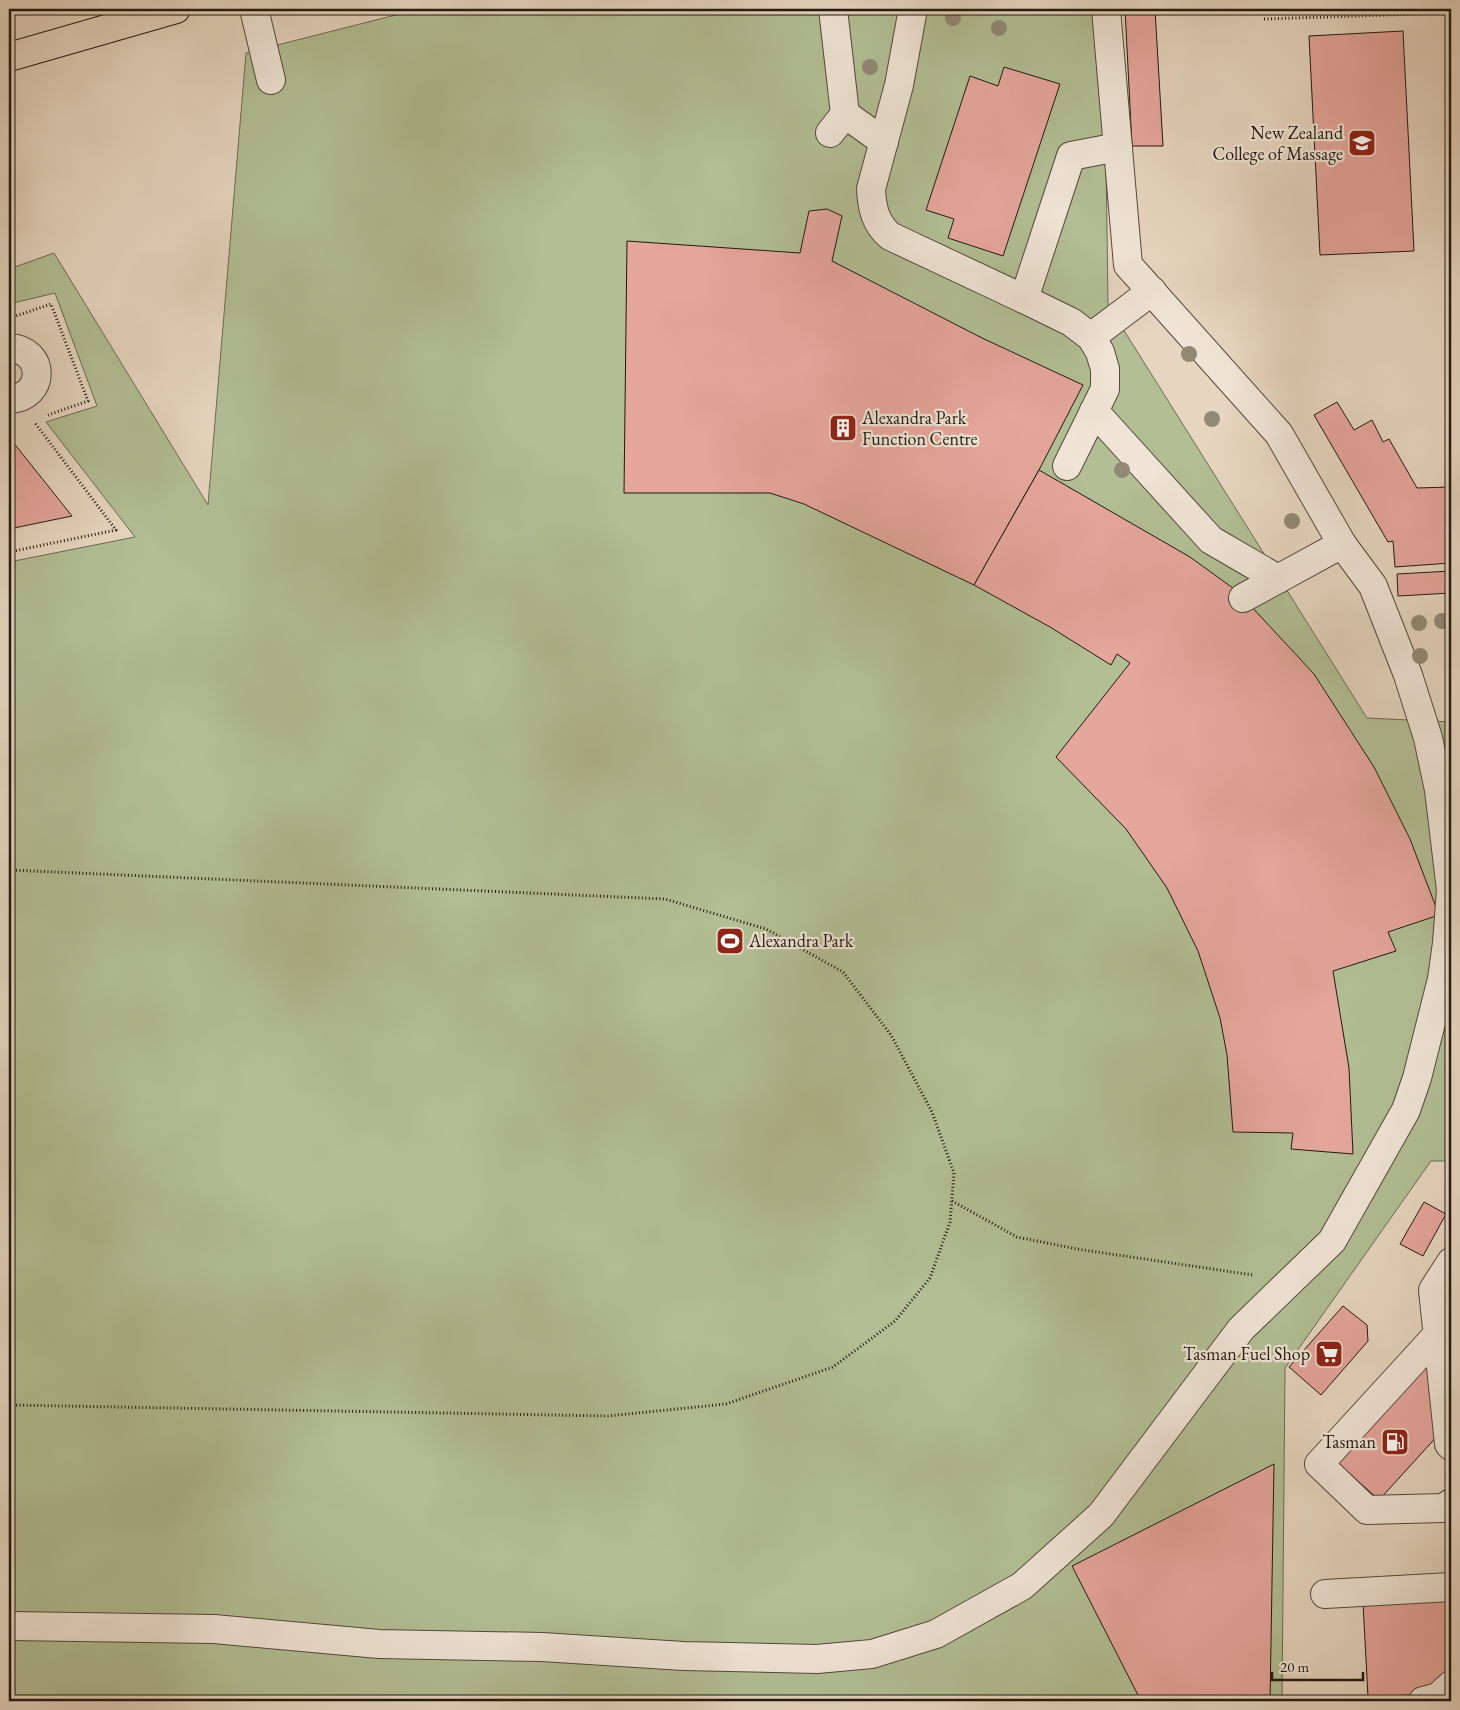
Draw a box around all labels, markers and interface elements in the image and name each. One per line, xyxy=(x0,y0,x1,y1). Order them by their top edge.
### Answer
place label: New Zealand College of Massage xyxy=(1213,121,1344,165)
school or university icon: New Zealand College of Massage xyxy=(1347,128,1377,158)
place label: Alexandra Park Function Centre xyxy=(861,406,978,450)
building icon: Alexandra Park Function Centre xyxy=(828,413,858,443)
sports icon: Alexandra Park xyxy=(715,926,745,956)
place label: Alexandra Park xyxy=(748,929,854,952)
supermarket icon: Tasman Fuel Shop xyxy=(1314,1339,1344,1369)
place label: Tasman Fuel Shop xyxy=(1183,1342,1310,1365)
fuel station icon: Tasman xyxy=(1380,1427,1410,1457)
place label: Tasman xyxy=(1322,1430,1376,1453)
scale bar xyxy=(1272,1650,1364,1682)
text: 20 m xyxy=(1280,1657,1309,1676)

